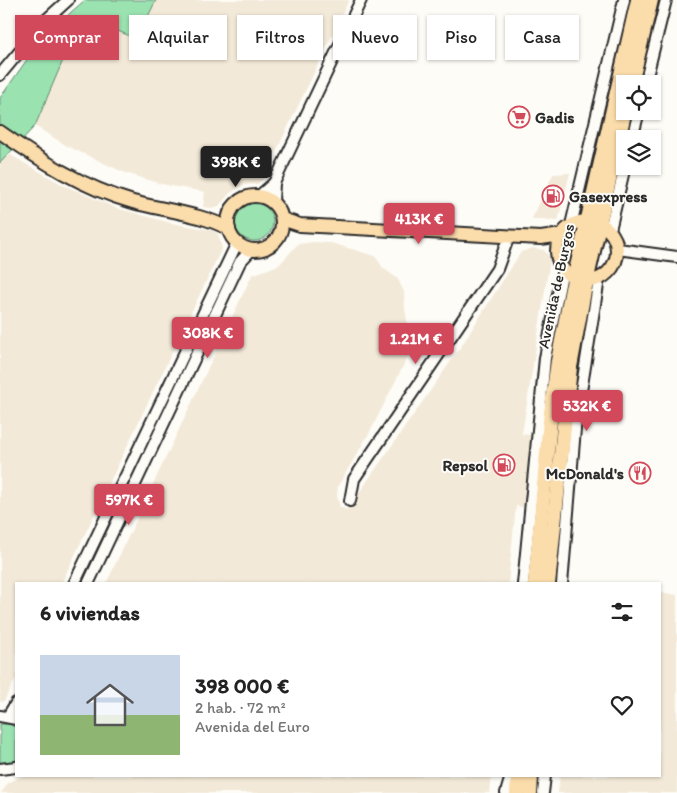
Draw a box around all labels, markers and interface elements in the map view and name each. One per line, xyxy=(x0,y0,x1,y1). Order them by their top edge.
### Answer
chip: Comprar xyxy=(15,15,119,60)
chip: Alquilar xyxy=(129,15,227,60)
chip: Filtros xyxy=(237,15,323,60)
chip: Nuevo xyxy=(333,15,417,60)
chip: Piso xyxy=(427,15,495,60)
chip: Casa xyxy=(505,15,579,60)
map controls xyxy=(616,75,661,175)
button: locate xyxy=(616,75,661,120)
supermarket icon: Gadis xyxy=(507,105,531,129)
place label: Gadis xyxy=(535,108,574,127)
button: layers xyxy=(616,130,661,175)
pin: 398K € xyxy=(195,146,277,188)
text: 398K € xyxy=(212,152,260,171)
fuel station icon: Gasexpress xyxy=(541,184,565,208)
place label: Gasexpress xyxy=(569,187,648,207)
pin: 413K € xyxy=(378,202,460,245)
text: 413K € xyxy=(395,209,443,228)
street label: Avenida de Burgos xyxy=(534,222,578,350)
pin: 308K € xyxy=(167,316,249,359)
pin: 1.21M € xyxy=(370,322,462,365)
text: 308K € xyxy=(183,323,233,342)
text: 1.21M € xyxy=(390,329,442,348)
pin: 532K € xyxy=(546,390,628,432)
text: 532K € xyxy=(563,396,611,415)
fuel station icon: Repsol xyxy=(492,453,516,477)
place label: Repsol xyxy=(443,456,488,476)
restaurant icon: McDonald's xyxy=(628,461,652,485)
place label: McDonald's xyxy=(546,464,624,483)
pin: 597K € xyxy=(88,484,170,526)
text: 597K € xyxy=(105,490,153,509)
icon: filters xyxy=(608,598,636,626)
text: 6 viviendas xyxy=(40,600,140,625)
text: 398 000 € xyxy=(195,673,289,698)
icon: home xyxy=(80,675,140,735)
icon: heart xyxy=(608,691,636,719)
text: 2 hab. · 72 m² xyxy=(195,698,286,717)
text: Avenida del Euro xyxy=(195,717,310,736)

